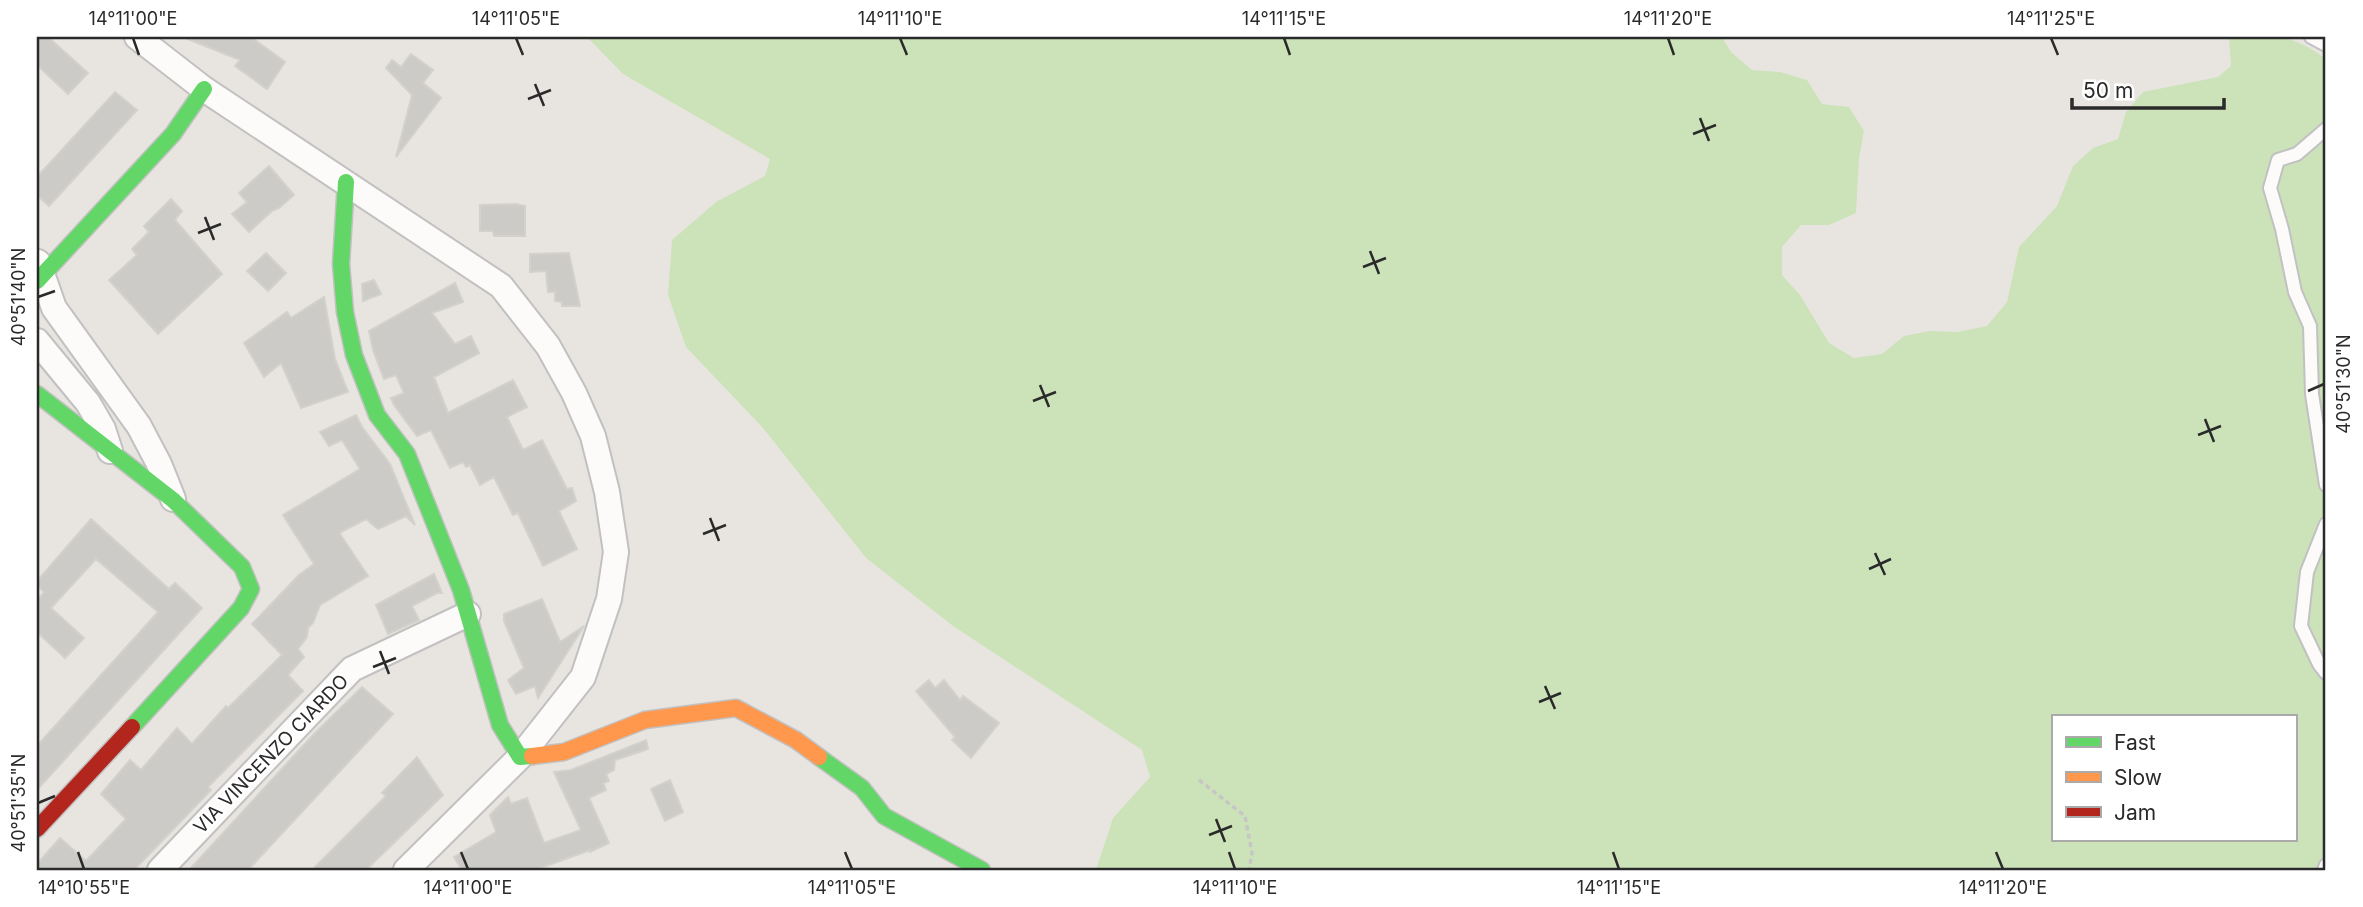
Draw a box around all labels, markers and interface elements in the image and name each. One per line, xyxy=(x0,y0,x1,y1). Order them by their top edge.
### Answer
text: 14°11'00"E xyxy=(89,8,177,29)
text: 14°11'05"E xyxy=(472,8,560,29)
text: 14°11'10"E xyxy=(858,8,942,29)
text: 14°11'15"E xyxy=(1242,8,1326,29)
text: 14°11'20"E xyxy=(1624,8,1712,29)
text: 14°11'25"E xyxy=(2007,8,2095,29)
scale bar xyxy=(2072,66,2225,110)
text: 50 m xyxy=(2083,78,2133,103)
text: 40°51'40"N xyxy=(8,248,29,346)
text: 40°51'30"N xyxy=(2333,334,2354,434)
street label: VIA VINCENZO CIARDO xyxy=(189,670,353,838)
legend xyxy=(2052,715,2296,841)
text: Fast xyxy=(2114,730,2156,755)
text: 40°51'35"N xyxy=(8,754,29,852)
text: Slow xyxy=(2114,765,2162,790)
text: Jam xyxy=(2114,800,2156,825)
text: 14°10'55"E xyxy=(38,877,130,898)
text: 14°11'00"E xyxy=(424,877,512,898)
text: 14°11'05"E xyxy=(808,877,896,898)
text: 14°11'10"E xyxy=(1193,877,1277,898)
text: 14°11'15"E xyxy=(1577,877,1661,898)
text: 14°11'20"E xyxy=(1959,877,2047,898)

